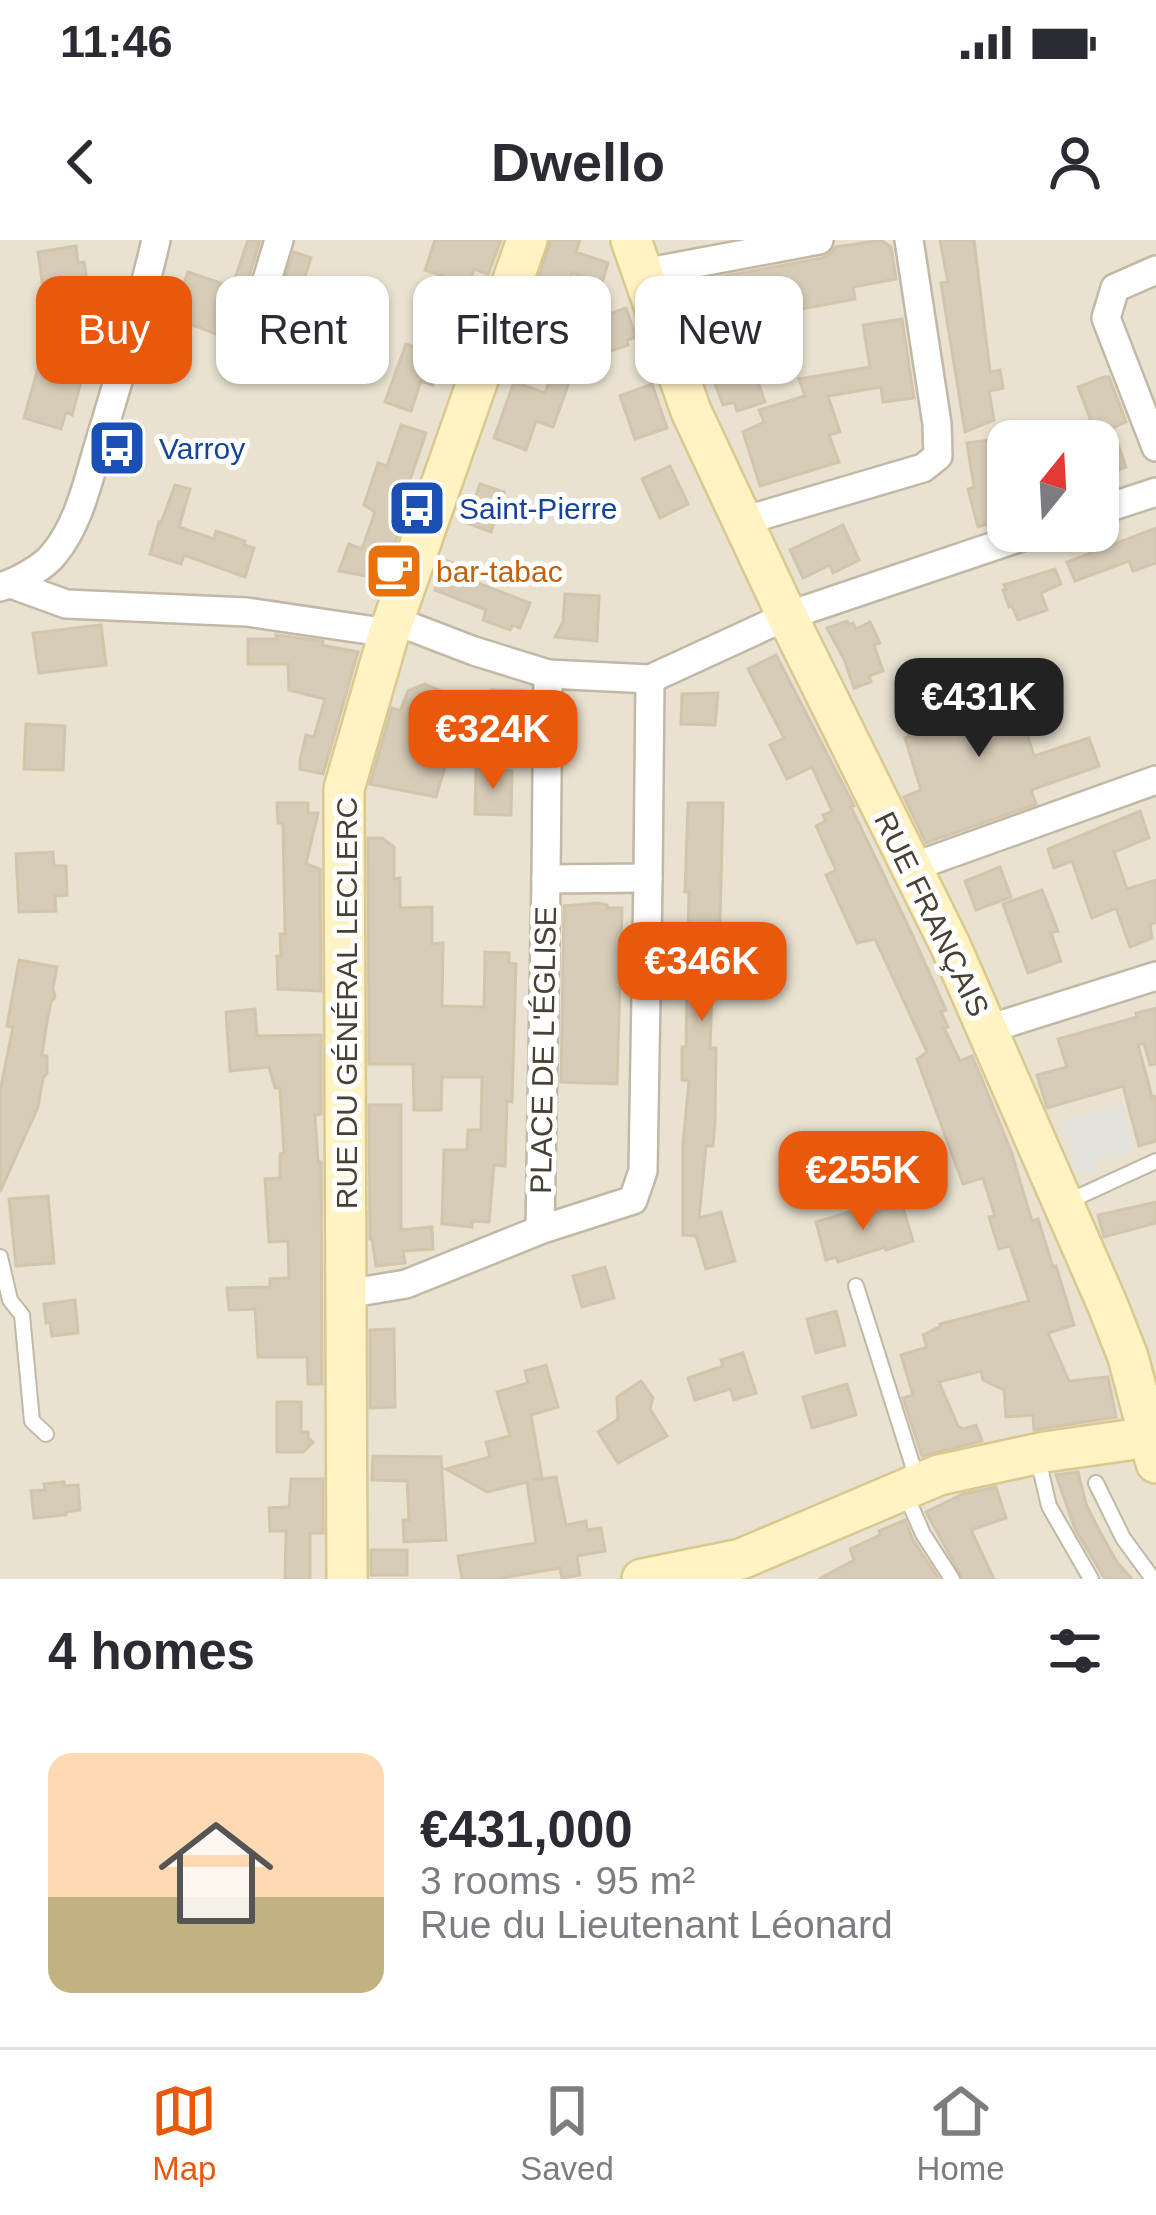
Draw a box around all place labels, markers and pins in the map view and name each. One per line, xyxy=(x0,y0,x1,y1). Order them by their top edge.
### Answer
bus stop icon: Varroy xyxy=(86,417,148,479)
place label: Varroy xyxy=(159,432,245,465)
bus stop icon: Saint-Pierre xyxy=(386,477,448,539)
place label: Saint-Pierre xyxy=(459,492,617,525)
cafe icon: bar-tabac xyxy=(363,540,425,602)
place label: bar-tabac xyxy=(436,555,563,588)
pin: €431K xyxy=(895,658,1063,760)
pin: €324K xyxy=(409,690,577,792)
pin: €346K xyxy=(618,922,786,1024)
pin: €255K xyxy=(779,1131,947,1233)

